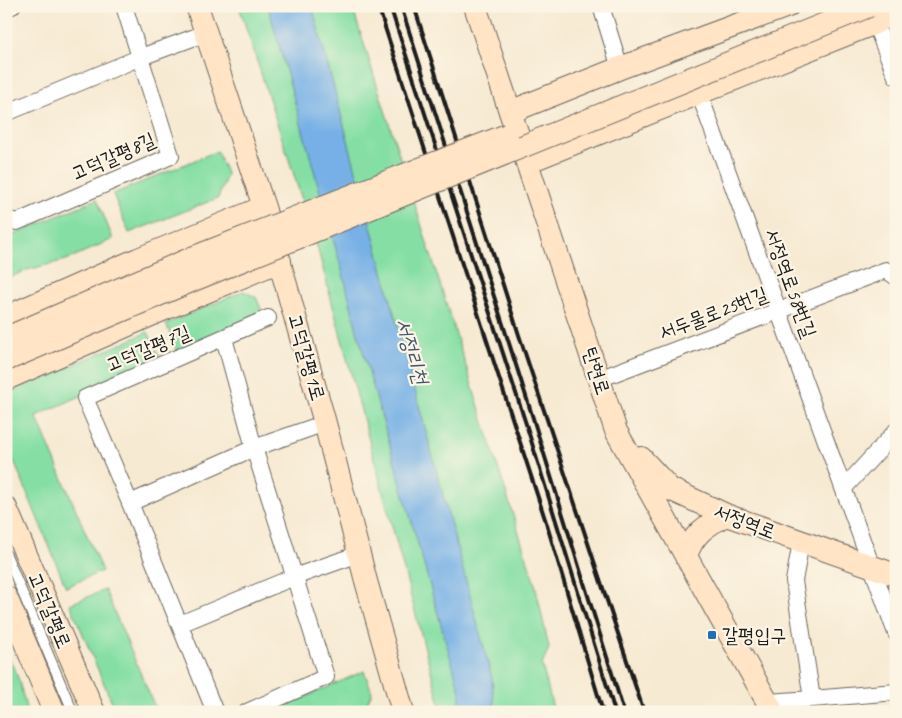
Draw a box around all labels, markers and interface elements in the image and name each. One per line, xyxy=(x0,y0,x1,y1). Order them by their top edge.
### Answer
street label: 고덕갈평8길 xyxy=(67,127,159,186)
street label: 서정역로58번길 xyxy=(759,225,822,341)
street label: 서두물로25번길 xyxy=(655,281,771,346)
street label: 고덕갈평1로 xyxy=(282,311,331,404)
water label: 서정리천 xyxy=(390,315,435,389)
street label: 고덕갈평7길 xyxy=(102,319,194,377)
street label: 탄현로 xyxy=(577,344,616,398)
street label: 서정역로 xyxy=(710,498,779,545)
street label: 고덕갈평로 xyxy=(22,568,77,652)
place label: 갈평입구 xyxy=(722,623,786,648)
marker: 갈평입구 xyxy=(706,629,718,641)

